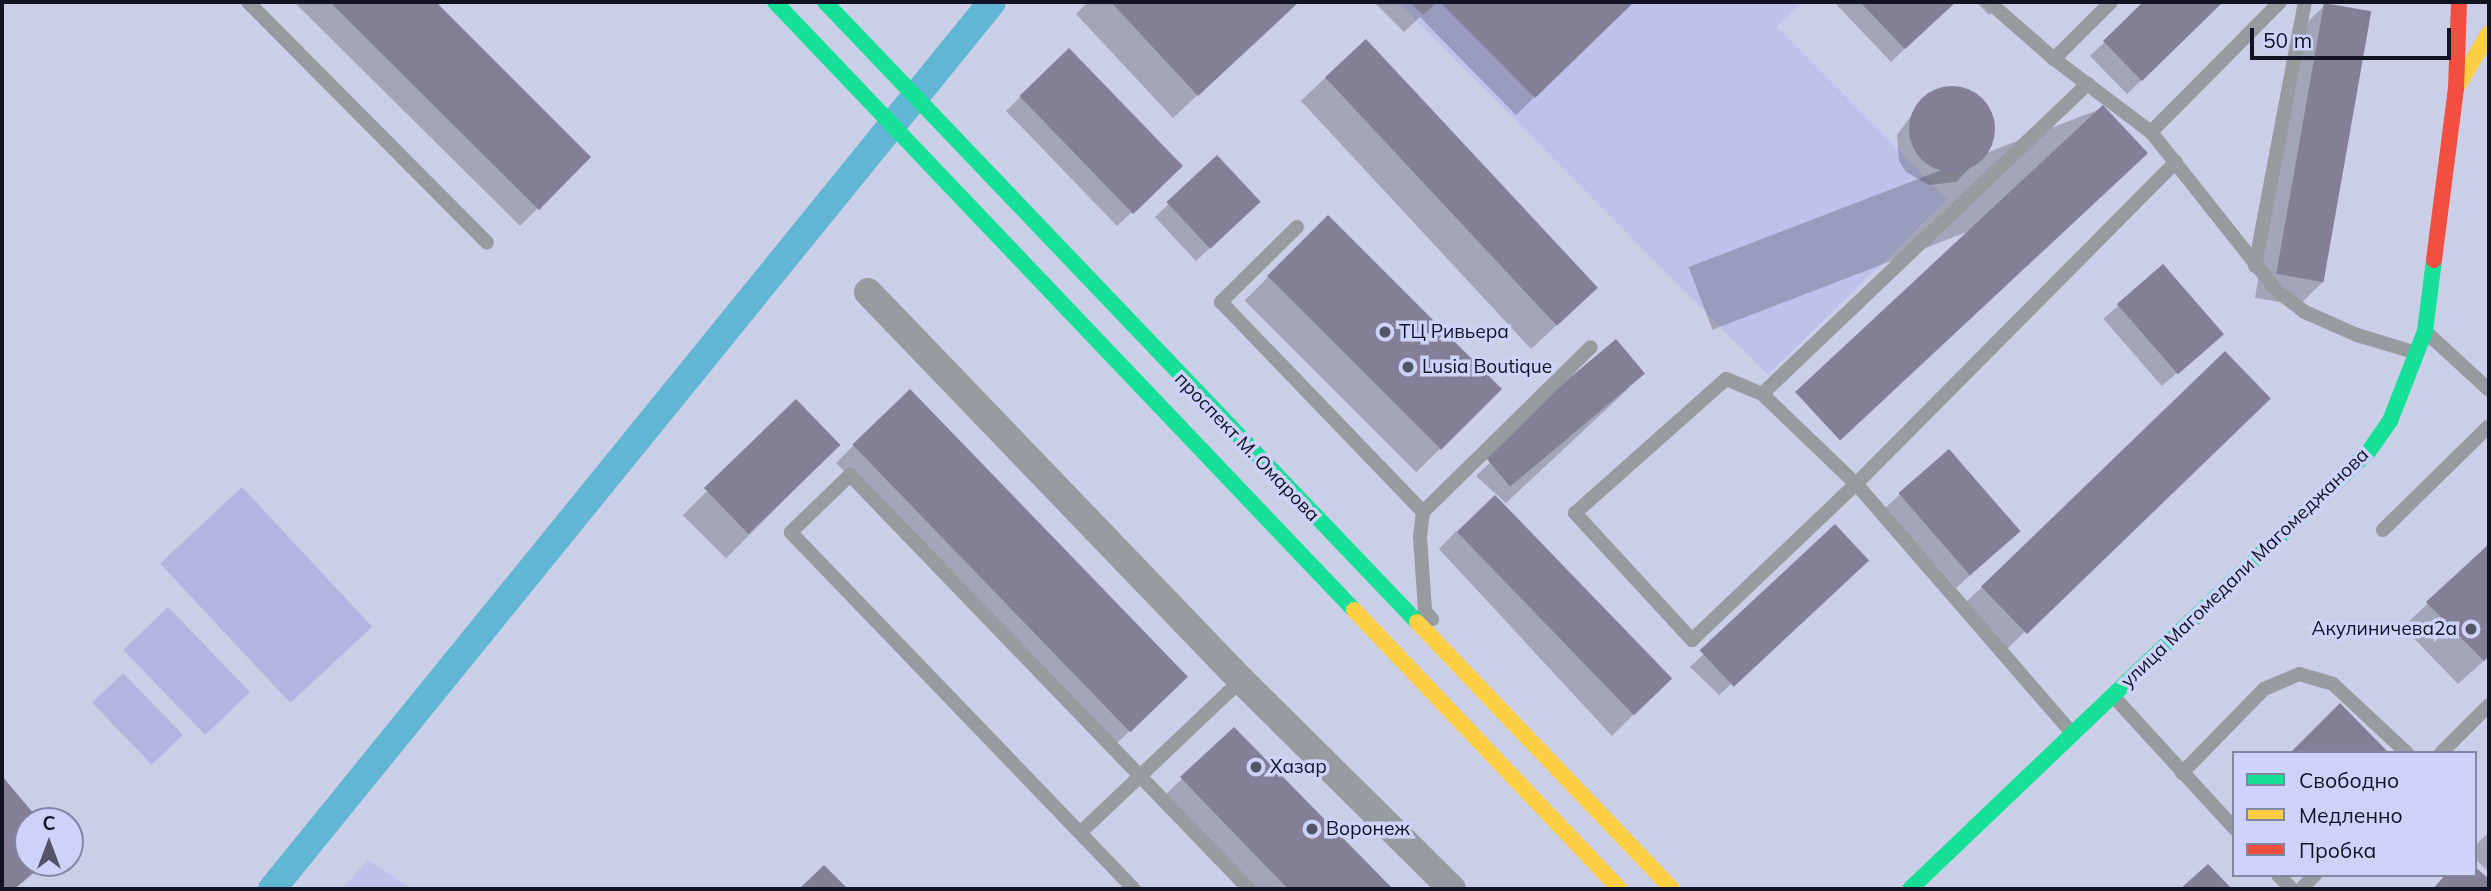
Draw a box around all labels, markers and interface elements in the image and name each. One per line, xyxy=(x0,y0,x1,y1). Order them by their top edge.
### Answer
scale bar xyxy=(2253,14,2454,58)
text: 50 m xyxy=(2263,27,2312,53)
place label: ТЦ Ривьера xyxy=(1399,321,1509,343)
marker: ТЦ Ривьера xyxy=(1377,324,1393,340)
place label: Lusia Boutique xyxy=(1422,356,1552,378)
marker: Lusia Boutique xyxy=(1400,359,1416,375)
street label: проспект М. Омарова xyxy=(1170,368,1324,526)
street label: улица Магомедали Магомеджанова xyxy=(2116,443,2374,693)
place label: Акулиничева2а xyxy=(2312,618,2457,640)
marker: Акулиничева2а xyxy=(2463,621,2479,637)
legend xyxy=(2232,751,2477,877)
place label: Хазар xyxy=(1270,756,1327,778)
marker: Хазар xyxy=(1248,759,1264,775)
text: Свободно xyxy=(2299,767,2399,793)
text: Медленно xyxy=(2299,802,2403,828)
north arrow xyxy=(14,807,84,877)
text: С xyxy=(42,811,56,835)
place label: Воронеж xyxy=(1326,818,1410,840)
marker: Воронеж xyxy=(1304,821,1320,837)
text: Пробка xyxy=(2299,837,2376,863)

